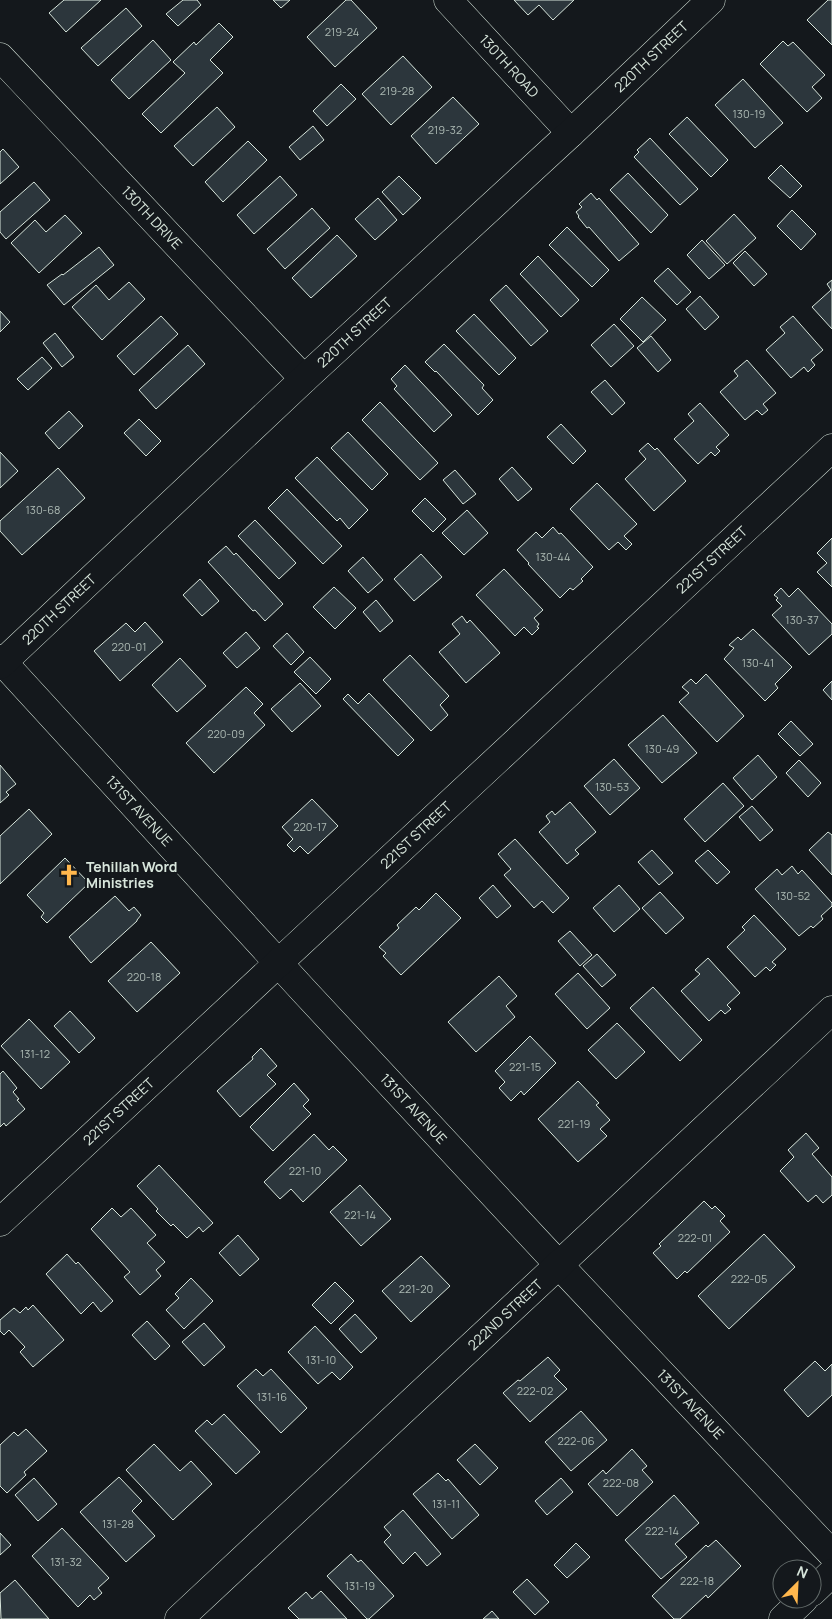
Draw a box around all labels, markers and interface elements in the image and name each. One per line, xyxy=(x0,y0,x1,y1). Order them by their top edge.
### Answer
street label: 220TH STREET xyxy=(610,16,692,96)
house number: 219-24 xyxy=(325,24,359,39)
street label: 130TH ROAD xyxy=(476,30,543,101)
house number: 219-28 xyxy=(380,83,414,98)
house number: 130-19 xyxy=(733,106,766,121)
house number: 219-32 xyxy=(428,122,462,137)
street label: 130TH DRIVE xyxy=(118,182,187,253)
street label: 220TH STREET xyxy=(313,292,396,371)
house number: 130-68 xyxy=(26,502,60,517)
street label: 221ST STREET xyxy=(672,521,752,598)
house number: 130-44 xyxy=(536,549,570,564)
street label: 220TH STREET xyxy=(17,569,100,649)
house number: 130-37 xyxy=(785,612,819,627)
house number: 220-01 xyxy=(112,639,146,654)
house number: 130-41 xyxy=(742,655,774,670)
house number: 220-09 xyxy=(207,726,245,741)
house number: 130-49 xyxy=(645,741,680,756)
street label: 131ST AVENUE xyxy=(102,771,177,850)
house number: 130-53 xyxy=(595,779,629,794)
street label: 221ST STREET xyxy=(376,796,456,873)
house number: 220-17 xyxy=(293,819,327,834)
place label: Tehillah Word Ministries xyxy=(86,857,178,892)
church icon: Tehillah Word Ministries xyxy=(56,862,82,888)
house number: 130-52 xyxy=(776,888,810,903)
house number: 220-18 xyxy=(127,969,161,984)
house number: 131-12 xyxy=(20,1046,50,1061)
house number: 221-15 xyxy=(509,1059,541,1074)
street label: 131ST AVENUE xyxy=(376,1069,452,1148)
street label: 221ST STREET xyxy=(78,1073,159,1149)
house number: 221-19 xyxy=(558,1116,590,1131)
house number: 221-10 xyxy=(289,1163,321,1178)
house number: 221-14 xyxy=(344,1207,376,1222)
house number: 222-01 xyxy=(678,1230,712,1245)
house number: 222-05 xyxy=(731,1271,767,1286)
street label: 222ND STREET xyxy=(463,1274,547,1354)
house number: 221-20 xyxy=(399,1281,433,1296)
house number: 131-10 xyxy=(306,1352,336,1367)
street label: 131ST AVENUE xyxy=(653,1365,729,1443)
house number: 222-02 xyxy=(517,1383,553,1398)
house number: 131-16 xyxy=(257,1389,287,1404)
house number: 222-06 xyxy=(558,1433,595,1448)
house number: 222-08 xyxy=(603,1475,639,1490)
house number: 131-11 xyxy=(432,1496,460,1511)
house number: 131-28 xyxy=(102,1516,134,1531)
house number: 222-14 xyxy=(645,1523,679,1538)
house number: 131-32 xyxy=(50,1554,82,1569)
north arrow xyxy=(772,1559,822,1609)
text: N xyxy=(794,1561,811,1582)
house number: 222-18 xyxy=(680,1573,714,1588)
house number: 131-19 xyxy=(345,1578,375,1593)

